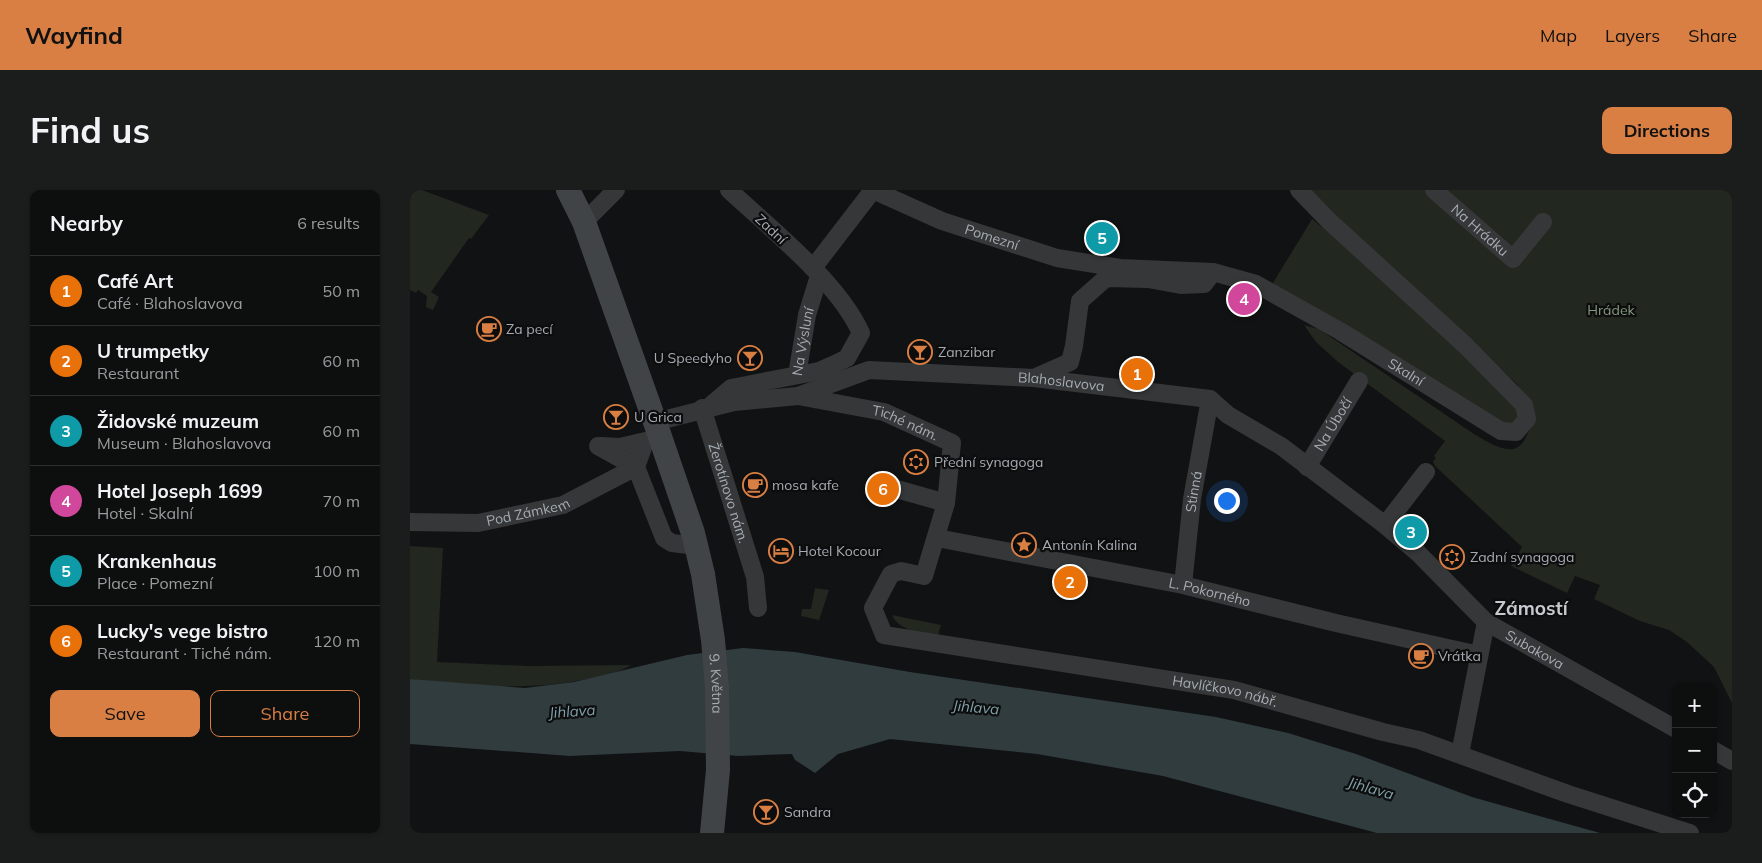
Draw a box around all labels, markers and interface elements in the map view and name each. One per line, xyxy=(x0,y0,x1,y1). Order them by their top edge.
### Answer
text: Wayfind xyxy=(25,20,123,50)
text: Map xyxy=(1540,24,1577,47)
text: Layers xyxy=(1605,24,1660,47)
text: Share xyxy=(1688,24,1737,47)
button: Directions xyxy=(1602,107,1732,154)
text: Find us xyxy=(30,108,150,152)
street label: Na Hrádku xyxy=(1447,200,1512,260)
text: Nearby xyxy=(50,210,123,236)
street label: Zadní xyxy=(751,210,791,248)
text: 6 results xyxy=(297,213,360,233)
pin: 5 xyxy=(1086,219,1118,257)
street label: Pomezní xyxy=(963,220,1022,254)
text: Café Art xyxy=(97,269,173,293)
pin: 4 xyxy=(1228,280,1260,318)
text: 1 xyxy=(61,281,71,301)
text: 50 m xyxy=(323,281,360,301)
text: Café · Blahoslavova xyxy=(97,293,243,313)
park label: Hrádek xyxy=(1587,301,1636,319)
street label: Na Výsluní xyxy=(788,304,818,377)
cafe icon: Za pecí xyxy=(476,316,502,342)
place label: Za pecí xyxy=(506,320,553,338)
text: U trumpetky xyxy=(97,339,209,363)
bar icon: Zanzibar xyxy=(907,339,933,365)
place label: Zanzibar xyxy=(938,343,996,361)
bar icon: U Speedyho xyxy=(737,345,763,371)
place label: U Speedyho xyxy=(654,349,732,367)
text: 2 xyxy=(61,351,71,371)
text: 60 m xyxy=(323,351,360,371)
street label: Skalní xyxy=(1385,354,1428,390)
pin: 1 xyxy=(1121,355,1153,393)
text: Restaurant xyxy=(97,363,179,383)
street label: Blahoslavova xyxy=(1017,368,1106,395)
street label: Na Úbočí xyxy=(1310,394,1356,454)
street label: Tiché nám. xyxy=(871,401,941,445)
bar icon: U Grica xyxy=(603,404,629,430)
place label: U Grica xyxy=(634,408,682,426)
text: Židovské muzeum xyxy=(97,409,259,433)
text: 3 xyxy=(61,421,71,441)
text: 60 m xyxy=(323,421,360,441)
text: Museum · Blahoslavova xyxy=(97,433,271,453)
street label: Žerotínovo nám. xyxy=(704,441,753,545)
synagogue icon: Přední synagoga xyxy=(903,449,929,475)
place label: Přední synagoga xyxy=(934,453,1043,471)
street label: Stinná xyxy=(1182,469,1206,513)
pin: 6 xyxy=(867,470,899,508)
cafe icon: mosa kafe xyxy=(742,472,768,498)
place label: mosa kafe xyxy=(772,476,839,494)
text: Hotel Joseph 1699 xyxy=(97,479,263,503)
your location xyxy=(1214,488,1240,514)
text: 4 xyxy=(61,491,71,511)
text: 70 m xyxy=(323,491,360,511)
street label: Pod Zámkem xyxy=(484,494,573,530)
text: Hotel · Skalní xyxy=(97,503,193,523)
pin: 3 xyxy=(1395,513,1427,551)
place icon: Antonín Kalina xyxy=(1011,532,1037,558)
place label: Antonín Kalina xyxy=(1042,536,1137,554)
hotel icon: Hotel Kocour xyxy=(768,538,794,564)
place label: Hotel Kocour xyxy=(798,542,882,560)
synagogue icon: Zadní synagoga xyxy=(1439,544,1465,570)
place label: Zadní synagoga xyxy=(1470,548,1574,566)
text: Krankenhaus xyxy=(97,549,217,573)
text: 5 xyxy=(61,561,71,581)
text: 100 m xyxy=(313,561,360,581)
pin: 2 xyxy=(1054,563,1086,601)
text: Place · Pomezní xyxy=(97,573,213,593)
street label: L. Pokorného xyxy=(1167,573,1253,610)
district label: Zámostí xyxy=(1494,596,1569,620)
text: Lucky's vege bistro xyxy=(97,619,268,643)
street label: Subakova xyxy=(1502,626,1567,673)
text: 6 xyxy=(61,631,71,651)
text: 120 m xyxy=(313,631,360,651)
text: Restaurant · Tiché nám. xyxy=(97,643,272,663)
cafe icon: Vrátka xyxy=(1408,643,1434,669)
place label: Vrátka xyxy=(1438,647,1481,665)
street label: 9. Května xyxy=(705,653,726,714)
street label: Havlíčkovo nábř. xyxy=(1171,671,1280,711)
map controls xyxy=(1672,683,1717,818)
button: + xyxy=(1672,683,1717,728)
button: Save xyxy=(50,690,200,737)
button: Share xyxy=(210,690,360,737)
water label: Jihlava xyxy=(950,695,1000,718)
water label: Jihlava xyxy=(546,700,596,722)
button: − xyxy=(1672,728,1717,773)
water label: Jihlava xyxy=(1344,772,1396,804)
button: locate xyxy=(1672,773,1717,818)
bar icon: Sandra xyxy=(753,799,779,825)
place label: Sandra xyxy=(784,803,831,821)

